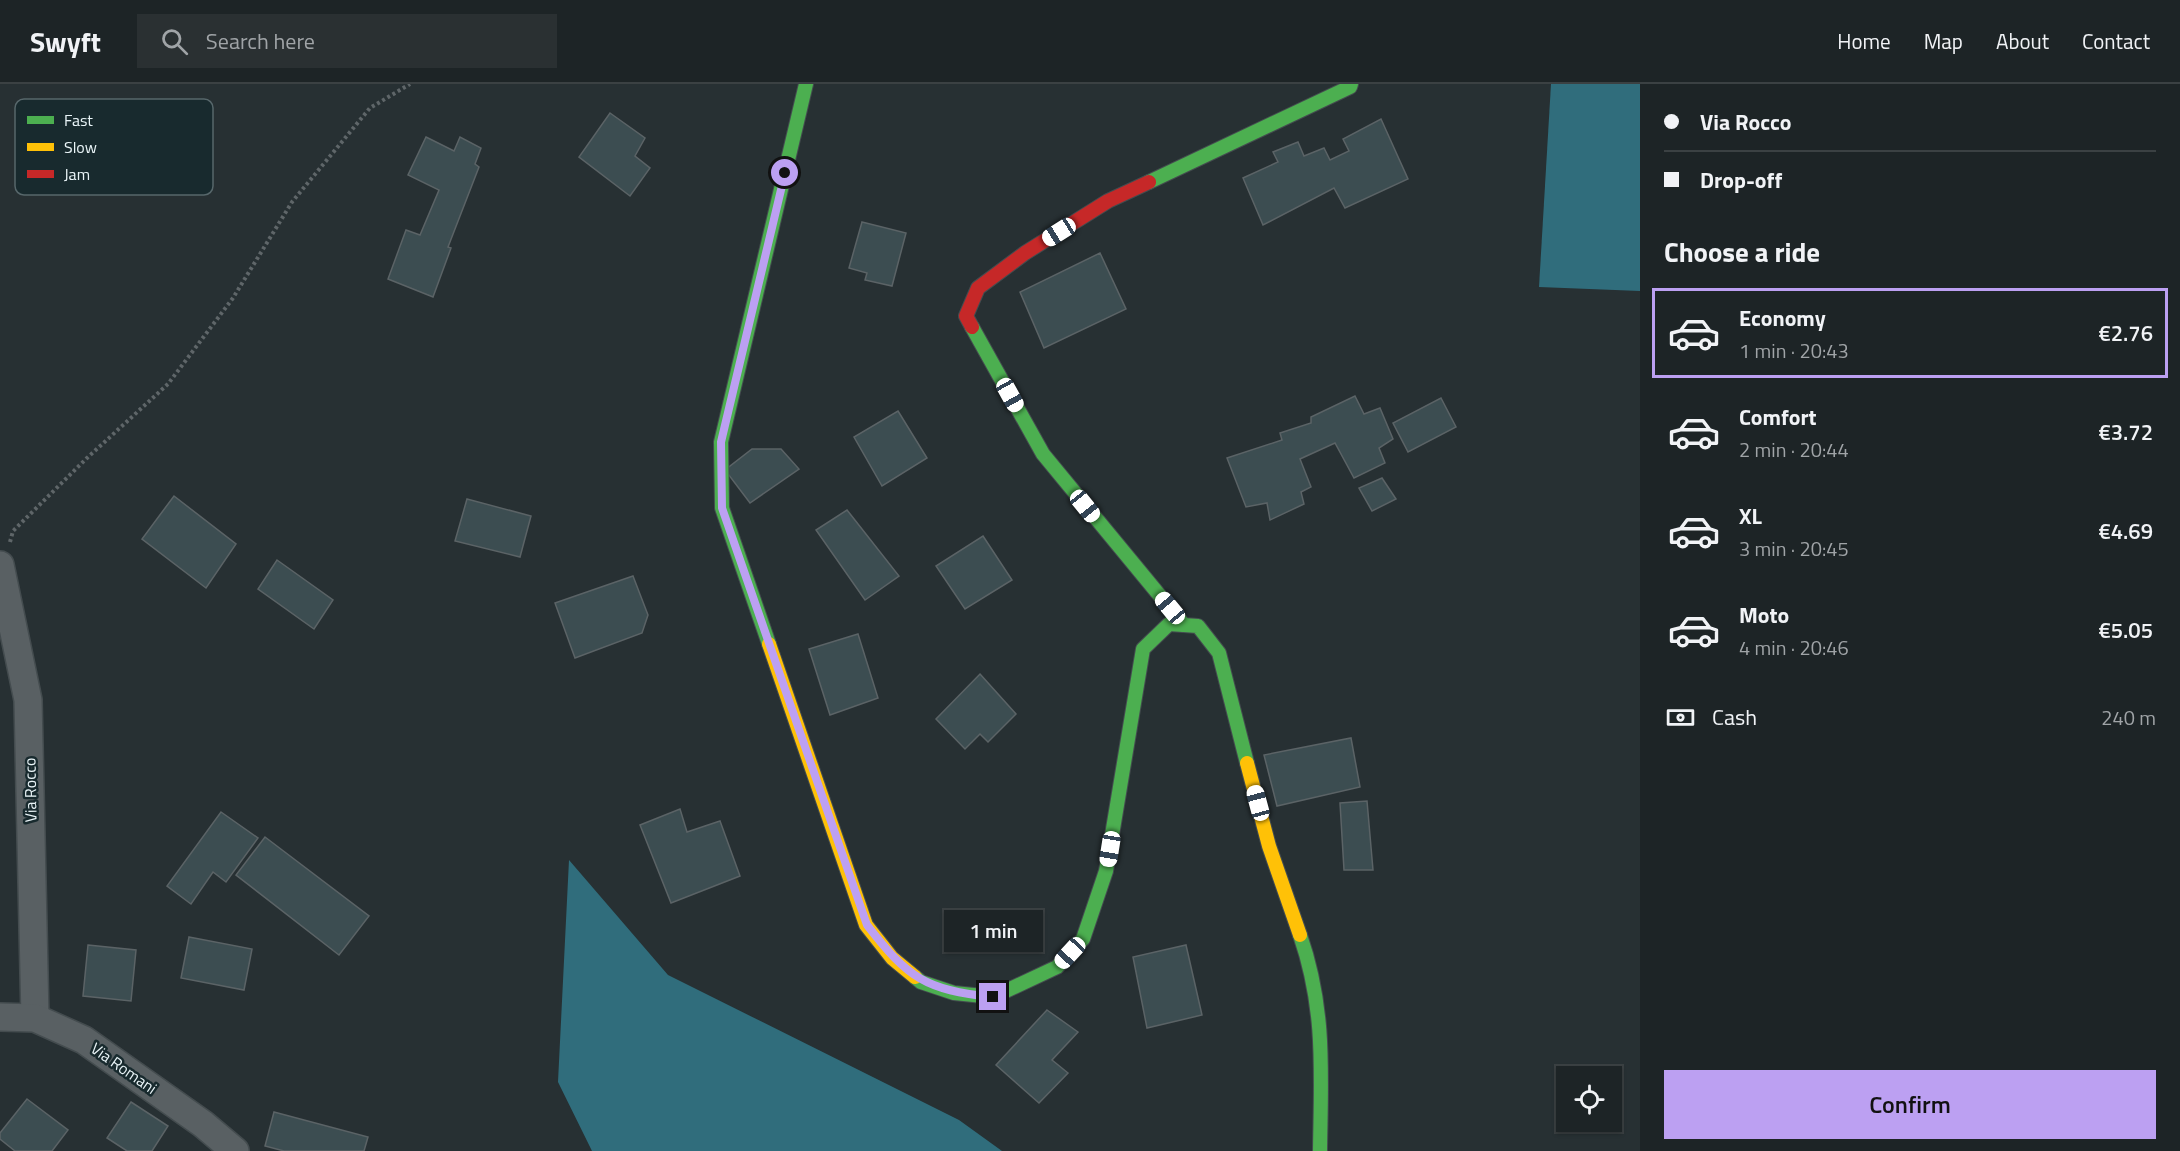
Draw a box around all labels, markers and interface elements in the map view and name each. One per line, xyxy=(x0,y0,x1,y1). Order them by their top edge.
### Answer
search box xyxy=(137,14,557,68)
text: Swyft xyxy=(30,20,101,63)
text: Search here xyxy=(206,24,315,58)
icon: search xyxy=(158,25,191,58)
text: Home xyxy=(1837,25,1891,57)
text: Map xyxy=(1924,25,1963,57)
text: About xyxy=(1996,25,2049,57)
text: Contact xyxy=(2082,25,2150,57)
legend xyxy=(15,99,213,195)
text: Via Rocco xyxy=(1700,105,1791,139)
text: Fast xyxy=(64,108,93,132)
text: Slow xyxy=(64,135,97,159)
route start xyxy=(771,159,798,186)
text: Jam xyxy=(64,162,90,186)
text: Drop-off xyxy=(1700,163,1782,197)
car xyxy=(1039,215,1079,249)
text: Choose a ride xyxy=(1664,231,1820,272)
text: Economy xyxy=(1739,301,1826,335)
icon: car xyxy=(1667,306,1721,360)
text: €2.76 xyxy=(2098,316,2153,350)
text: 1 min · 20:43 xyxy=(1739,335,1849,366)
car xyxy=(993,375,1027,415)
text: Comfort xyxy=(1739,400,1817,434)
icon: car xyxy=(1667,405,1721,459)
text: €3.72 xyxy=(2098,415,2153,449)
text: 2 min · 20:44 xyxy=(1739,434,1849,465)
car xyxy=(1067,486,1103,526)
text: XL xyxy=(1739,499,1762,533)
icon: car xyxy=(1667,504,1721,558)
text: €4.69 xyxy=(2098,514,2153,548)
text: 3 min · 20:45 xyxy=(1739,533,1849,564)
car xyxy=(1152,588,1188,628)
text: Moto xyxy=(1739,598,1789,632)
icon: car xyxy=(1667,603,1721,657)
text: €5.05 xyxy=(2098,613,2153,647)
text: 4 min · 20:46 xyxy=(1739,632,1849,663)
text: Cash xyxy=(1712,700,1757,734)
icon: cash xyxy=(1664,701,1697,734)
text: 240 m xyxy=(2101,702,2156,733)
street label: Via Rocco xyxy=(17,757,43,823)
car xyxy=(1245,783,1271,823)
car xyxy=(1098,830,1122,868)
callout: 1 min xyxy=(944,910,1042,952)
text: 1 min xyxy=(969,915,1018,946)
car xyxy=(1051,934,1089,972)
route end xyxy=(979,983,1006,1010)
street label: Via Romani xyxy=(86,1036,162,1100)
map controls xyxy=(1556,1066,1622,1132)
button: locate xyxy=(1556,1066,1622,1132)
button: Confirm xyxy=(1664,1070,2156,1139)

